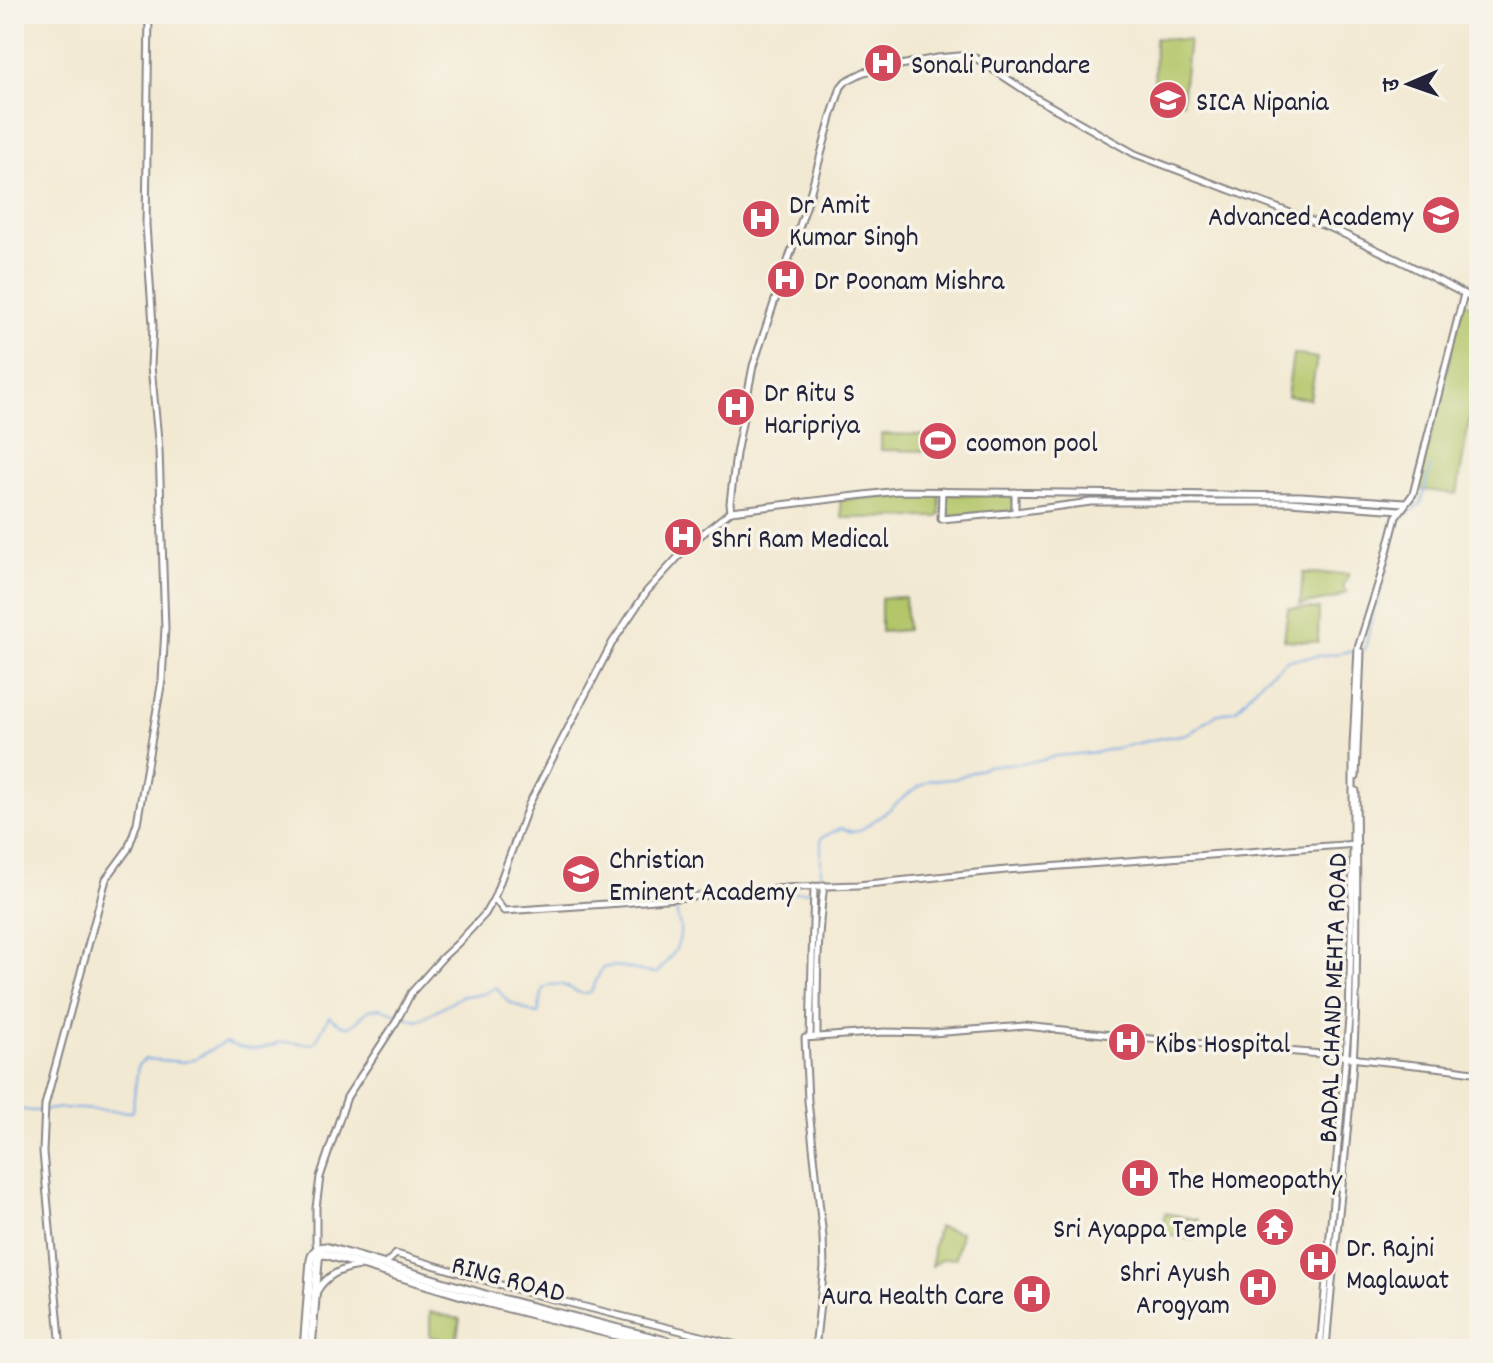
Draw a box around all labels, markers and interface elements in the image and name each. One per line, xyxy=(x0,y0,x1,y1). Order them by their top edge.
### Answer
hospital icon: Sonali Purandare xyxy=(862,42,904,84)
north arrow xyxy=(1369,44,1449,124)
place label: Sonali Purandare xyxy=(911,48,1090,88)
text: उ xyxy=(1377,76,1408,92)
school or university icon: SICA Nipania xyxy=(1147,79,1189,121)
place label: SICA Nipania xyxy=(1196,85,1330,125)
place label: Dr Amit Kumar Singh xyxy=(789,188,919,260)
school or university icon: Advanced Academy xyxy=(1420,194,1462,236)
hospital icon: Dr Amit Kumar Singh xyxy=(740,198,782,240)
place label: Advanced Academy xyxy=(1208,200,1414,240)
hospital icon: Dr Poonam Mishra xyxy=(765,258,807,300)
place label: Dr Poonam Mishra xyxy=(814,264,1005,304)
place label: Dr Ritu S Haripriya xyxy=(764,376,861,448)
hospital icon: Dr Ritu S Haripriya xyxy=(715,386,757,428)
sports icon: coomon pool xyxy=(917,420,959,462)
place label: coomon pool xyxy=(966,426,1098,466)
hospital icon: Shri Ram Medical xyxy=(662,516,704,558)
place label: Shri Ram Medical xyxy=(711,522,889,562)
place label: Christian Eminent Academy xyxy=(609,843,797,915)
school or university icon: Christian Eminent Academy xyxy=(560,853,602,895)
street label: BADAL CHAND MEHTA ROAD xyxy=(1311,853,1361,1144)
hospital icon: Kibs Hospital xyxy=(1106,1021,1148,1063)
place label: Kibs Hospital xyxy=(1155,1027,1290,1067)
hospital icon: The Homeopathy xyxy=(1119,1157,1161,1199)
place label: The Homeopathy xyxy=(1168,1163,1343,1203)
temple icon: Sri Ayappa Temple xyxy=(1254,1206,1296,1248)
place label: Sri Ayappa Temple xyxy=(1053,1212,1247,1252)
place label: Dr. Rajni Maglawat xyxy=(1346,1231,1449,1303)
hospital icon: Dr. Rajni Maglawat xyxy=(1297,1241,1339,1283)
street label: RING ROAD xyxy=(446,1247,569,1316)
place label: Shri Ayush Arogyam xyxy=(1120,1256,1230,1328)
hospital icon: Shri Ayush Arogyam xyxy=(1237,1266,1279,1308)
hospital icon: Aura Health Care xyxy=(1011,1273,1053,1315)
place label: Aura Health Care xyxy=(821,1279,1004,1319)

